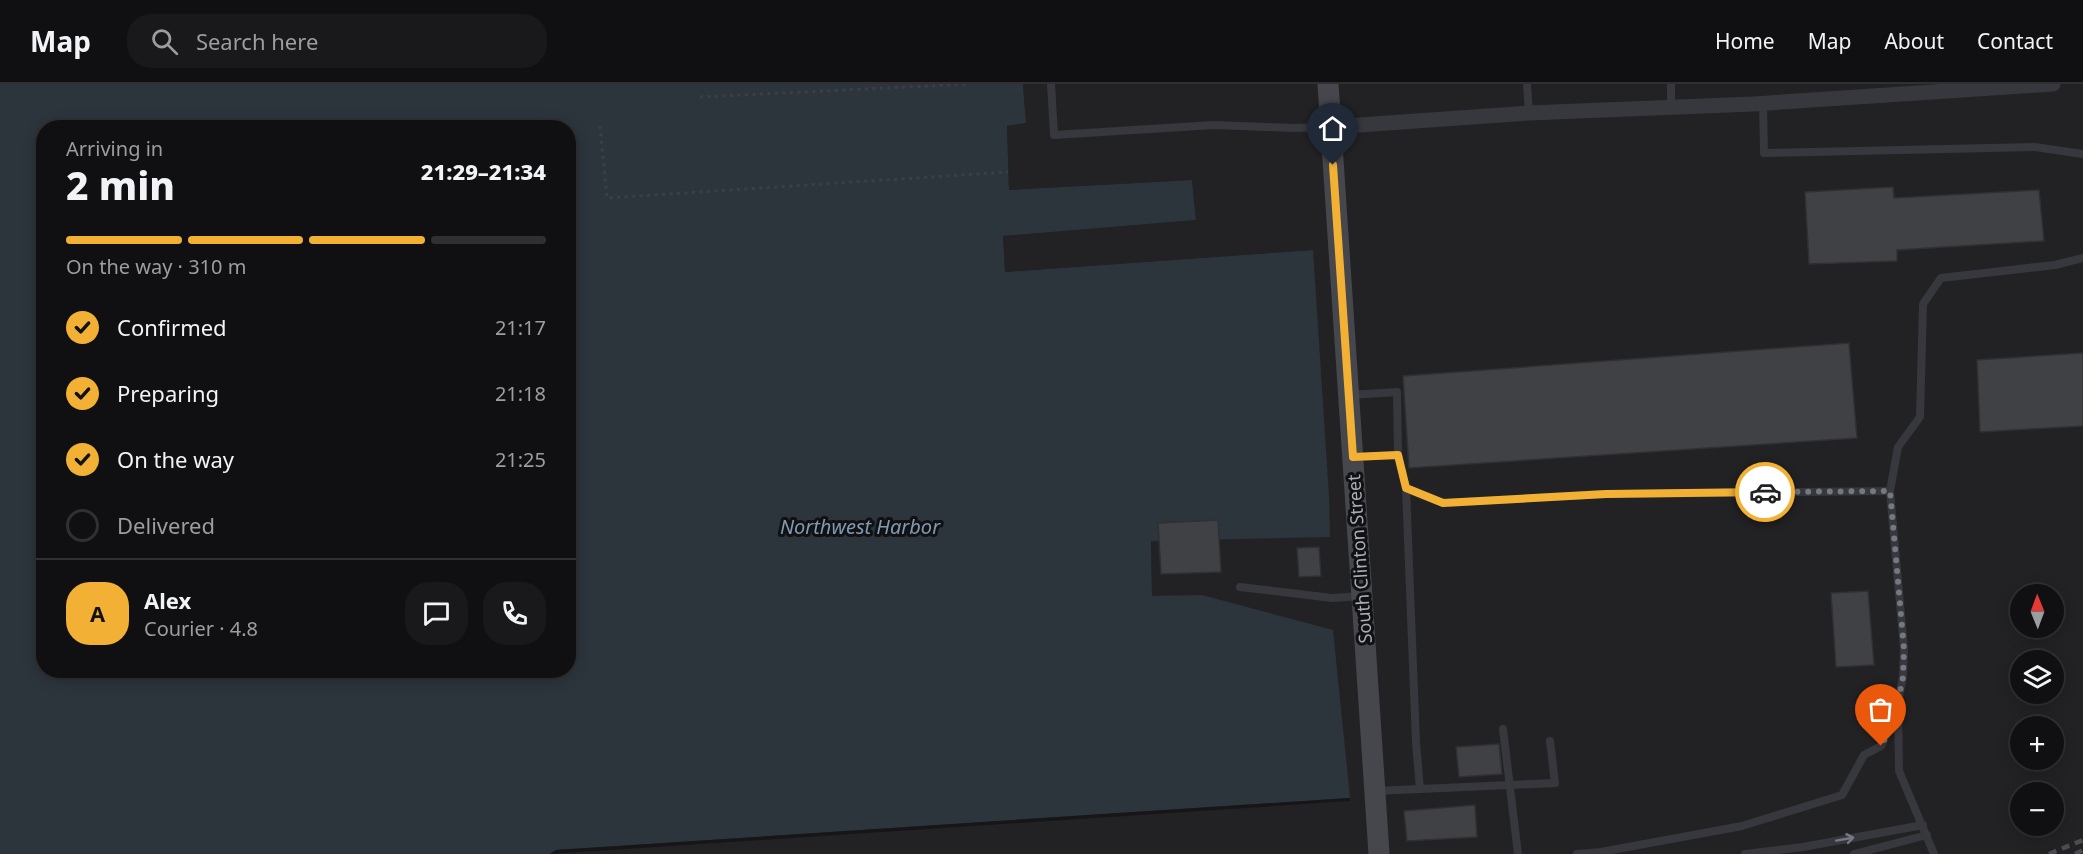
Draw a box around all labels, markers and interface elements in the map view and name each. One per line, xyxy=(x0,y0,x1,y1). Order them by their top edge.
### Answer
search box xyxy=(127,14,547,68)
text: Map xyxy=(30,22,91,60)
icon: search xyxy=(148,25,181,58)
text: Search here xyxy=(196,26,318,56)
text: Home xyxy=(1715,27,1775,55)
text: Map xyxy=(1808,27,1851,55)
text: About xyxy=(1884,27,1944,55)
text: Contact xyxy=(1977,27,2053,55)
pin xyxy=(1307,103,1358,165)
icon: home xyxy=(1316,112,1349,145)
text: Arriving in xyxy=(66,135,163,162)
text: 21:29–21:34 xyxy=(421,156,546,186)
text: 2 min xyxy=(66,158,175,211)
text: On the way · 310 m xyxy=(66,253,246,280)
icon: check xyxy=(66,311,99,344)
text: Confirmed xyxy=(117,312,227,342)
text: 21:17 xyxy=(495,314,546,341)
icon: check xyxy=(66,377,99,410)
text: Preparing xyxy=(117,378,219,408)
text: 21:18 xyxy=(495,380,546,407)
icon: check xyxy=(66,443,99,476)
text: On the way xyxy=(117,444,234,474)
text: 21:25 xyxy=(495,446,546,473)
courier xyxy=(1735,462,1795,522)
street label: South Clinton Street xyxy=(1341,473,1377,644)
icon: car xyxy=(1749,476,1782,509)
text: Delivered xyxy=(117,510,215,540)
water label: Northwest Harbor xyxy=(780,513,941,540)
button: chat xyxy=(405,582,468,645)
button: phone xyxy=(483,582,546,645)
north arrow xyxy=(2010,584,2064,638)
map controls xyxy=(2010,584,2064,836)
text: Alex xyxy=(144,585,191,615)
text: A xyxy=(90,598,105,628)
text: Courier · 4.8 xyxy=(144,615,258,642)
button: layers xyxy=(2010,650,2064,704)
pin xyxy=(1855,684,1906,746)
icon: bag xyxy=(1864,693,1897,726)
button: + xyxy=(2010,716,2064,770)
button: − xyxy=(2010,782,2064,836)
one-way arrow xyxy=(1834,833,1854,844)

